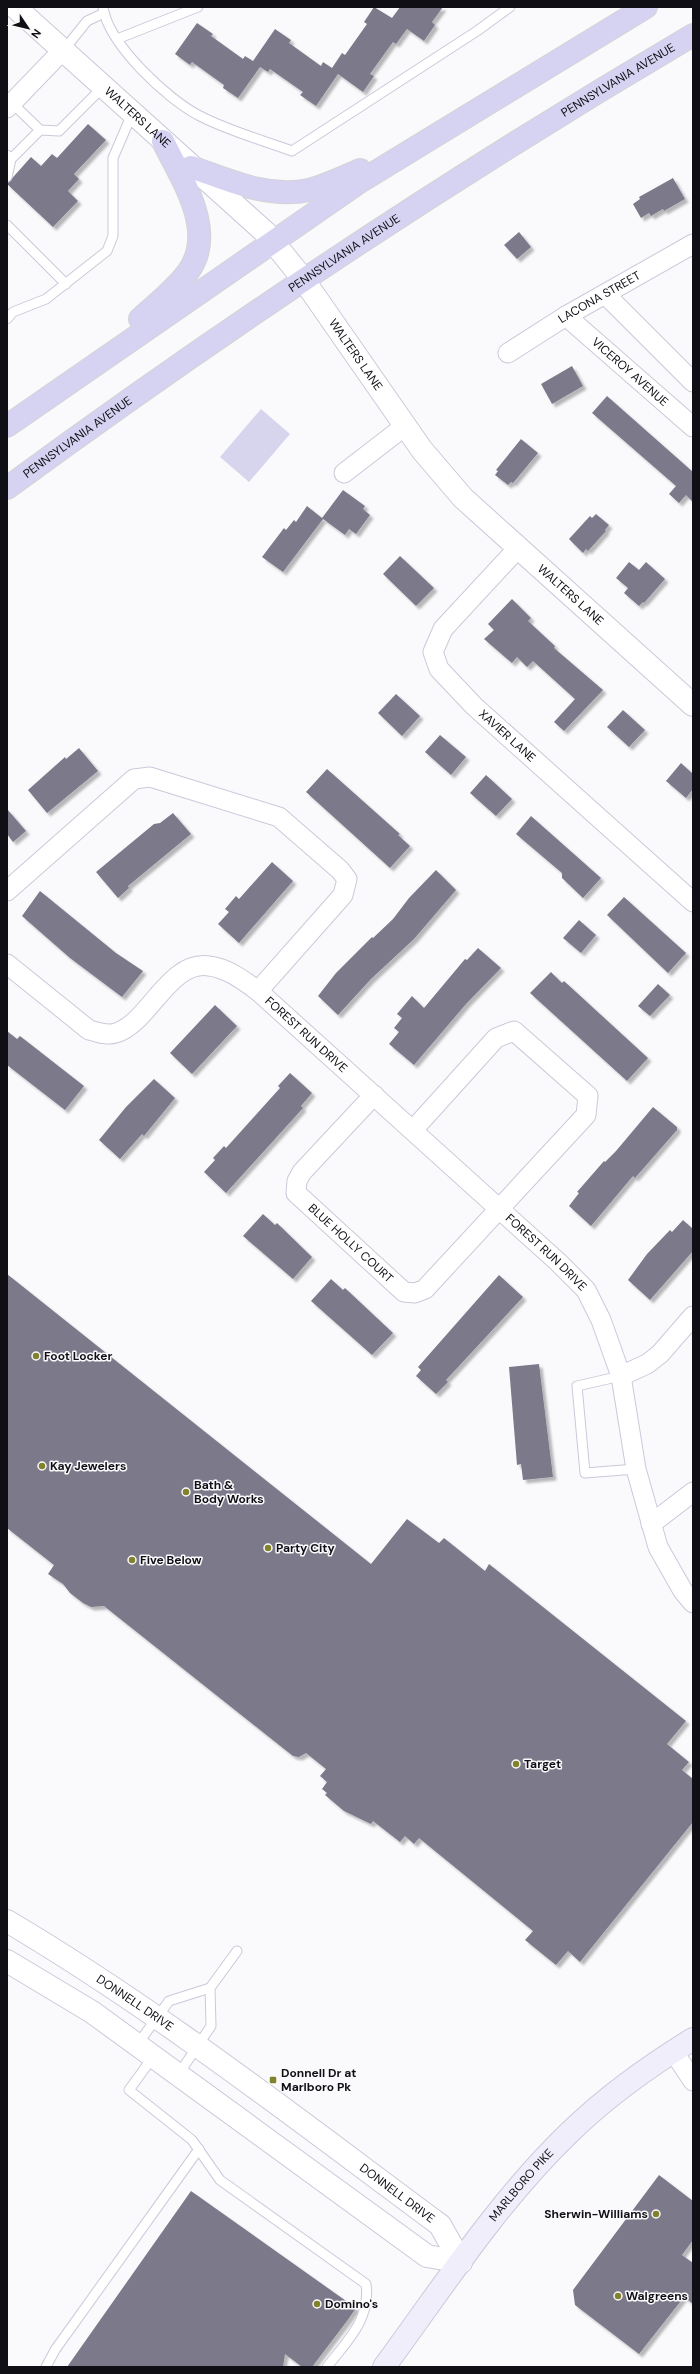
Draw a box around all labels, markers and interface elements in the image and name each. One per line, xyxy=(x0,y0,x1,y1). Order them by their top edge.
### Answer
north arrow xyxy=(8,8,48,48)
text: N xyxy=(28,26,44,41)
street label: PENNSYLVANIA AVENUE xyxy=(558,39,678,121)
street label: WALTERS LANE xyxy=(101,83,174,152)
street label: PENNSYLVANIA AVENUE xyxy=(285,210,403,296)
street label: LACONA STREET xyxy=(555,267,643,327)
street label: WALTERS LANE xyxy=(325,316,386,394)
street label: VICEROY AVENUE xyxy=(588,334,672,410)
street label: PENNSYLVANIA AVENUE xyxy=(20,392,135,482)
street label: WALTERS LANE xyxy=(534,561,607,629)
street label: XAVIER LANE xyxy=(475,706,539,766)
street label: FOREST RUN DRIVE xyxy=(262,993,351,1076)
street label: BLUE HOLLY COURT xyxy=(305,1200,397,1286)
street label: FOREST RUN DRIVE xyxy=(502,1210,590,1294)
place label: Foot Locker xyxy=(44,1348,112,1364)
marker: Foot Locker xyxy=(31,1351,41,1361)
place label: Kay Jewelers xyxy=(50,1458,126,1474)
marker: Kay Jewelers xyxy=(37,1461,47,1471)
place label: Bath & Body Works xyxy=(194,1477,264,1507)
marker: Bath & Body Works xyxy=(181,1487,191,1497)
place label: Party City xyxy=(276,1540,336,1556)
marker: Party City xyxy=(263,1543,273,1553)
place label: Five Below xyxy=(140,1552,202,1568)
marker: Five Below xyxy=(127,1555,137,1565)
place label: Target xyxy=(524,1756,561,1772)
marker: Target xyxy=(511,1759,521,1769)
street label: DONNELL DRIVE xyxy=(93,1971,177,2035)
place label: Donnell Dr at Marlboro Pk xyxy=(281,2065,356,2095)
marker: Donnell Dr at Marlboro Pk xyxy=(268,2075,278,2085)
street label: MARLBORO PIKE xyxy=(485,2145,557,2225)
street label: DONNELL DRIVE xyxy=(356,2160,438,2227)
place label: Sherwin-Williams xyxy=(544,2206,648,2222)
marker: Sherwin-Williams xyxy=(651,2209,661,2219)
place label: Walgreens xyxy=(626,2288,688,2304)
marker: Walgreens xyxy=(613,2291,623,2301)
place label: Domino's xyxy=(325,2296,378,2312)
marker: Domino's xyxy=(312,2299,322,2309)

